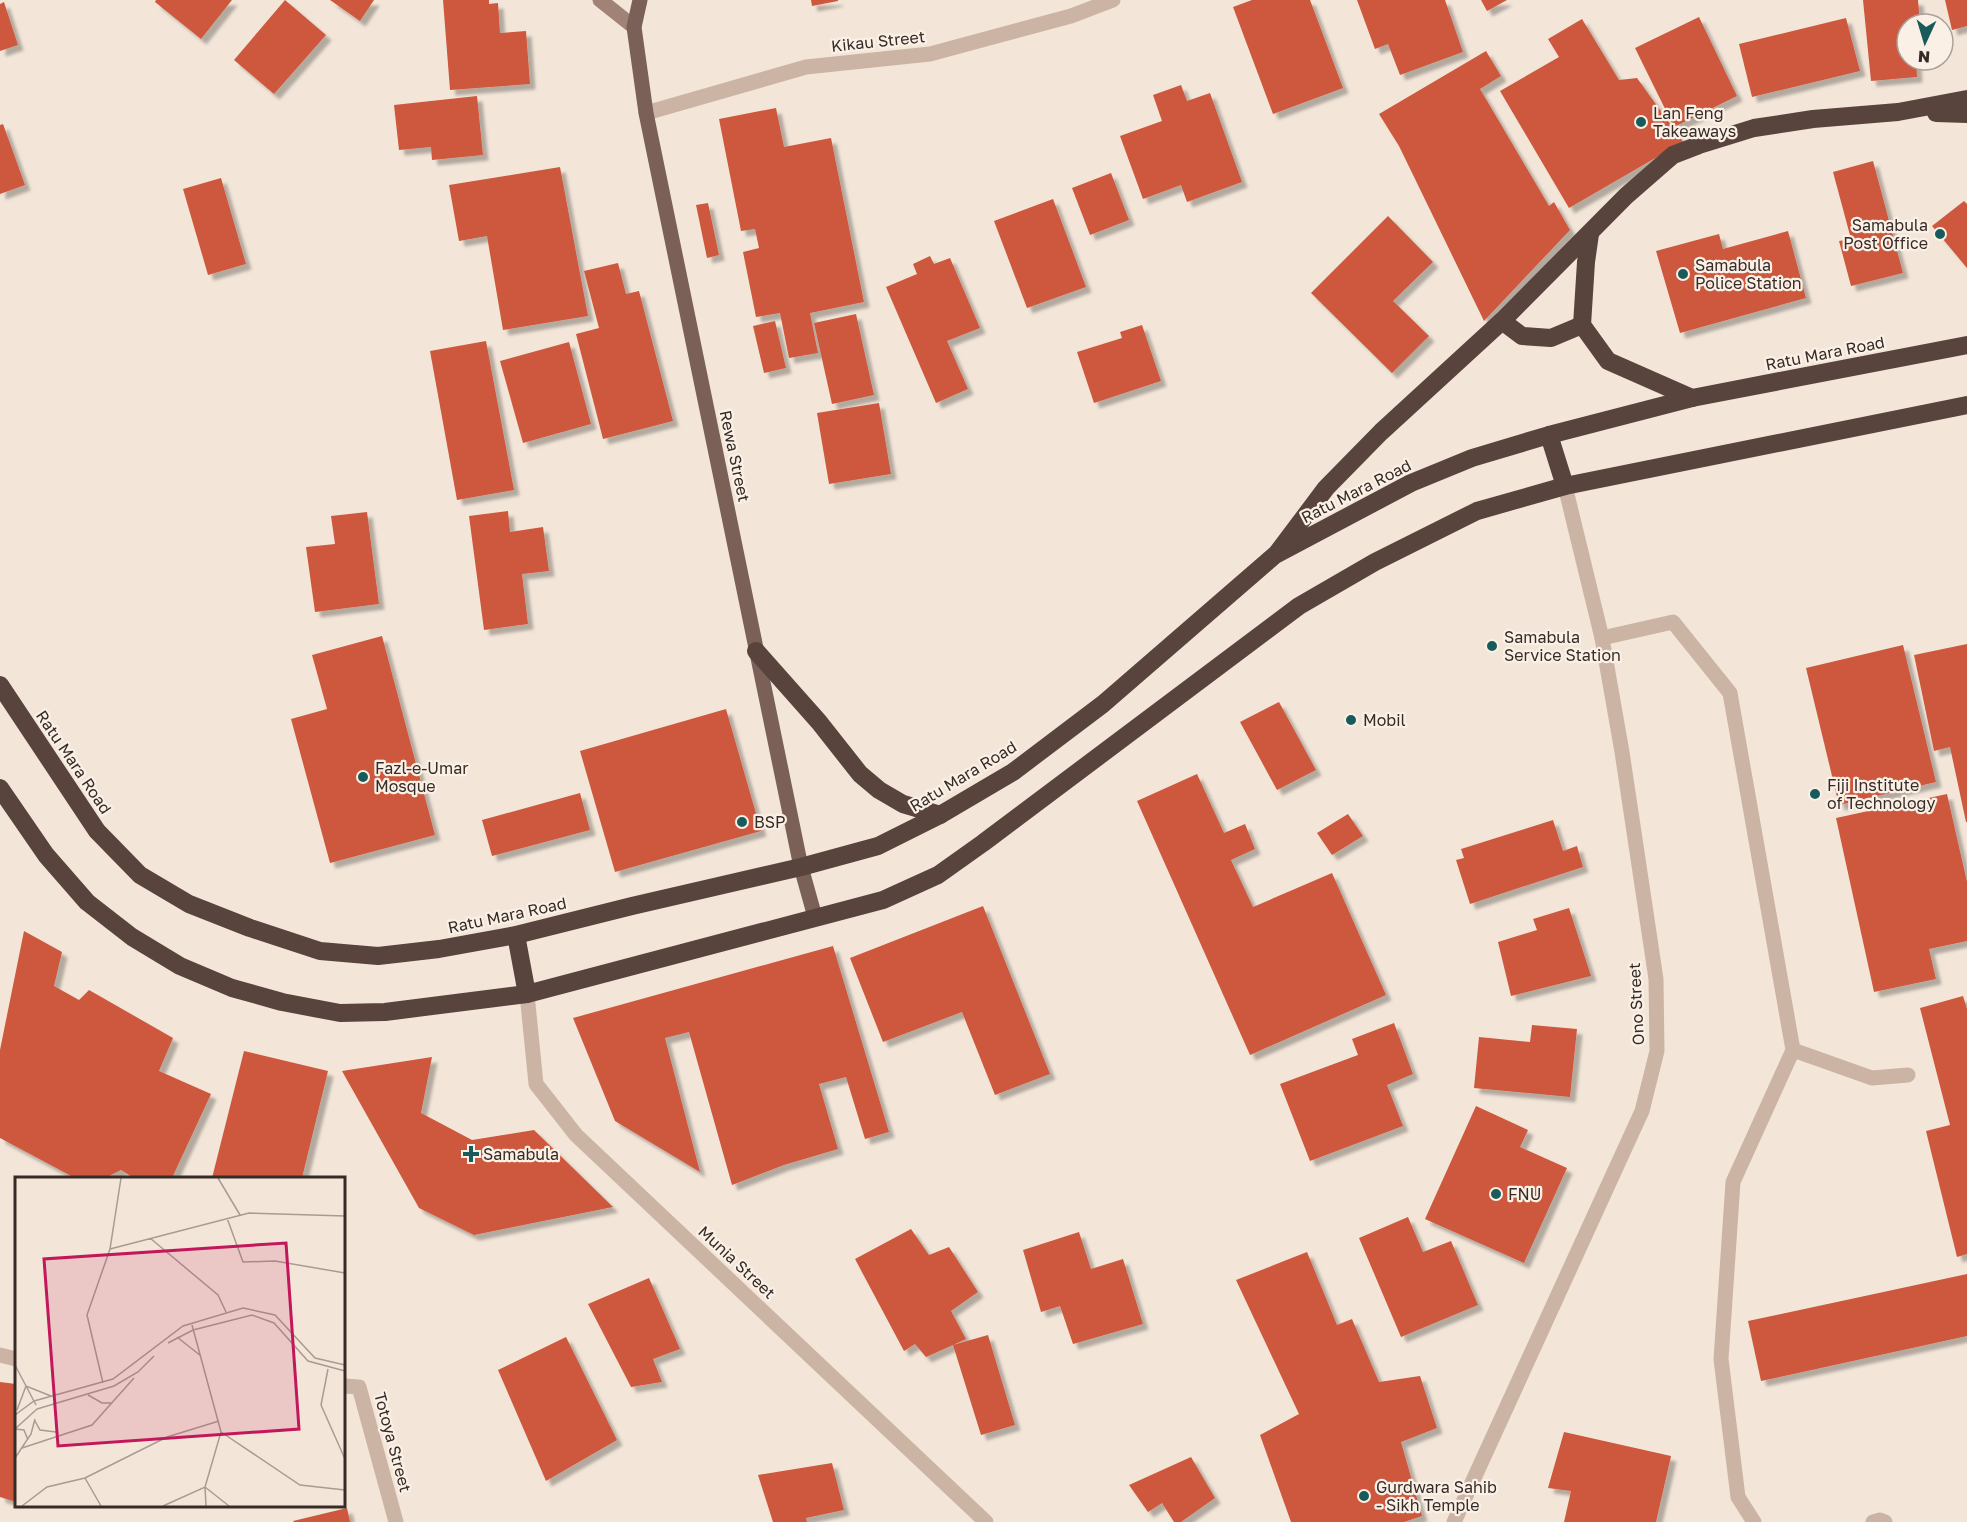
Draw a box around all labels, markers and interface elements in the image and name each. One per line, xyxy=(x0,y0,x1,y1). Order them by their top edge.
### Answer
north arrow xyxy=(1895,12,1955,72)
street label: Kikau Street xyxy=(830,26,926,56)
text: N xyxy=(1917,47,1931,67)
place label: Lan Feng Takeaways xyxy=(1653,103,1736,141)
marker: Lan Feng Takeaways xyxy=(1634,115,1648,129)
place label: Samabula Post Office xyxy=(1843,215,1928,253)
marker: Samabula Post Office xyxy=(1933,227,1947,241)
place label: Samabula Police Station xyxy=(1695,255,1802,293)
marker: Samabula Police Station xyxy=(1676,267,1690,281)
street label: Ratu Mara Road xyxy=(1764,332,1886,374)
street label: Rewa Street xyxy=(716,408,754,504)
street label: Ratu Mara Road xyxy=(1298,455,1414,527)
place label: Samabula Service Station xyxy=(1504,627,1621,665)
marker: Samabula Service Station xyxy=(1485,639,1499,653)
street label: Ratu Mara Road xyxy=(32,706,116,818)
place label: Mobil xyxy=(1363,710,1406,730)
marker: Mobil xyxy=(1344,713,1358,727)
street label: Ratu Mara Road xyxy=(906,736,1020,816)
place label: Fazl-e-Umar Mosque xyxy=(375,758,468,796)
marker: Fazl-e-Umar Mosque xyxy=(356,770,370,784)
place label: Fiji Institute of Technology xyxy=(1827,775,1935,813)
marker: Fiji Institute of Technology xyxy=(1808,787,1822,801)
place label: BSP xyxy=(754,812,785,832)
marker: BSP xyxy=(735,815,749,829)
street label: Ratu Mara Road xyxy=(446,893,568,937)
street label: Ono Street xyxy=(1624,962,1648,1046)
place label: Samabula xyxy=(483,1144,559,1164)
marker: Samabula xyxy=(464,1147,478,1161)
inset map xyxy=(15,1177,345,1507)
place label: FNU xyxy=(1508,1184,1541,1204)
marker: FNU xyxy=(1489,1187,1503,1201)
street label: Munia Street xyxy=(694,1221,780,1303)
street label: Totoya Street xyxy=(370,1390,416,1494)
place label: Gurdwara Sahib - Sikh Temple xyxy=(1376,1477,1497,1515)
marker: Gurdwara Sahib - Sikh Temple xyxy=(1357,1489,1371,1503)

